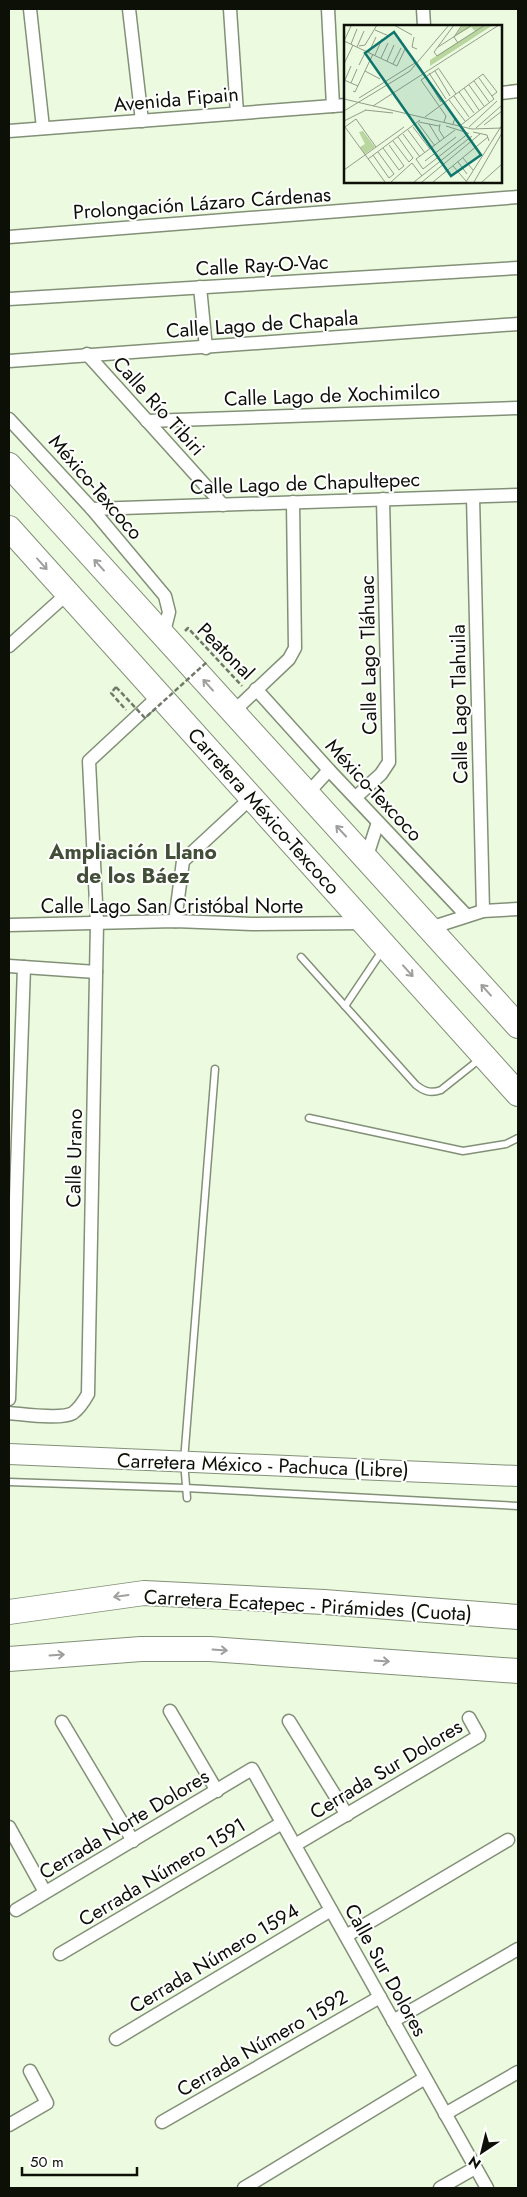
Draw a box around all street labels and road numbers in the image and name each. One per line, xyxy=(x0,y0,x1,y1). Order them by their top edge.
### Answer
street label: Avenida Fipain xyxy=(112,80,240,119)
street label: Prolongación Lázaro Cárdenas xyxy=(72,180,332,227)
street label: Calle Ray-O-Vac xyxy=(195,248,329,283)
street label: Calle Lago de Chapala xyxy=(165,303,359,346)
street label: Calle Río Tibiri xyxy=(106,350,211,463)
street label: Calle Lago de Xochimilco xyxy=(224,377,441,414)
street label: México-Texcoco xyxy=(42,428,150,546)
street label: Calle Lago de Chapultepec xyxy=(190,465,421,502)
street label: Calle Lago Tláhuac xyxy=(353,575,384,735)
street label: Peatonal xyxy=(190,616,261,687)
street label: Calle Lago Tlahuila xyxy=(444,624,475,784)
street label: Carretera México-Texcoco xyxy=(181,721,347,901)
street label: México-Texcoco xyxy=(318,732,429,848)
street label: Calle Lago San Cristóbal Norte xyxy=(41,892,303,921)
street label: Calle Urano xyxy=(59,1108,90,1208)
street label: Carretera México - Pachuca (Libre) xyxy=(117,1446,409,1485)
street label: Carretera Ecatepec - Pirámides (Cuota) xyxy=(143,1582,473,1629)
street label: Cerrada Sur Dolores xyxy=(304,1712,468,1827)
street label: Cerrada Norte Dolores xyxy=(34,1762,215,1887)
street label: Cerrada Número 1591 xyxy=(73,1811,251,1934)
street label: Cerrada Número 1594 xyxy=(124,1896,305,2021)
street label: Calle Sur Dolores xyxy=(337,1898,434,2042)
street label: Cerrada Número 1592 xyxy=(171,1983,353,2104)

